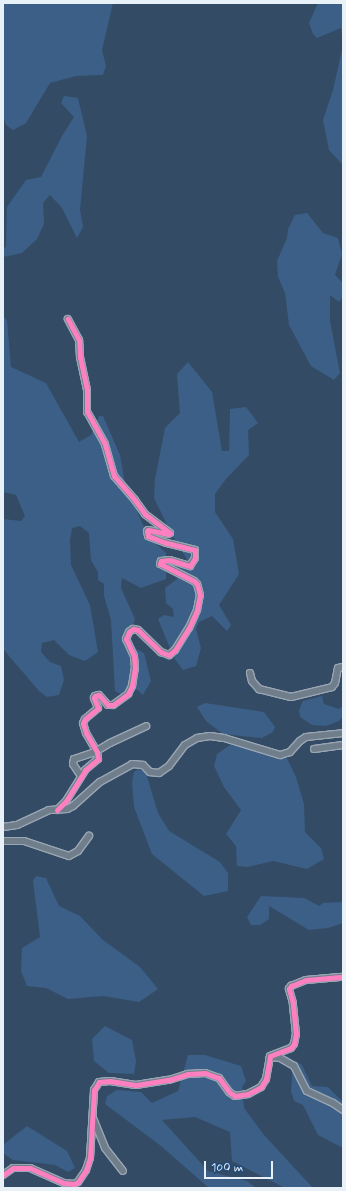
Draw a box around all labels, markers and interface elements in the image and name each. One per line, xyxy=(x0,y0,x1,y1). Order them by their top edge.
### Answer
scale bar xyxy=(206,1153,275,1179)
text: 100 m xyxy=(211,1160,243,1176)

